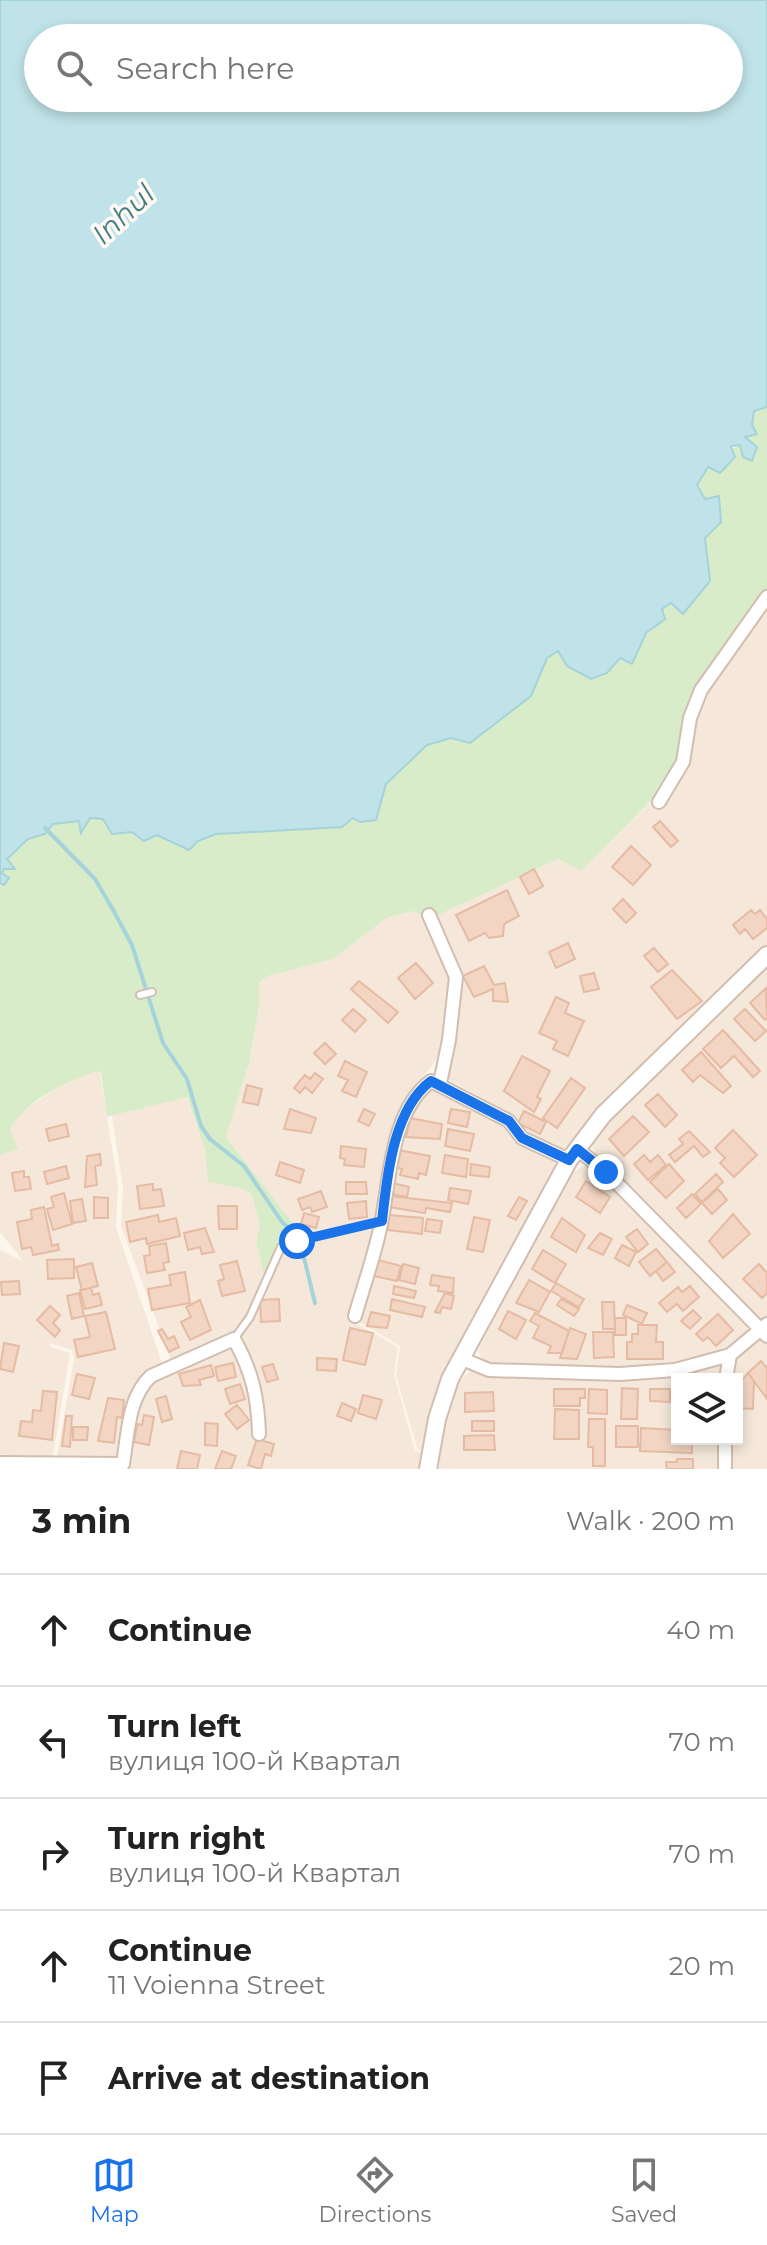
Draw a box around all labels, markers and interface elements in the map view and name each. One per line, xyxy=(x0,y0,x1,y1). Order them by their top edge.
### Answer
search box xyxy=(24,24,743,112)
icon: search xyxy=(52,46,96,90)
text: Search here xyxy=(116,50,294,87)
water label: Inhul xyxy=(85,176,162,251)
route end xyxy=(588,1154,624,1190)
route start xyxy=(279,1223,315,1259)
map controls xyxy=(671,1373,743,1445)
button: layers xyxy=(671,1373,743,1445)
text: 3 min xyxy=(32,1500,131,1542)
text: Walk · 200 m xyxy=(566,1505,735,1537)
icon: ahead xyxy=(32,1608,76,1652)
text: Continue xyxy=(108,1612,252,1649)
text: 40 m xyxy=(666,1614,735,1646)
text: Turn left xyxy=(108,1708,241,1745)
icon: left xyxy=(32,1720,76,1764)
text: 70 m xyxy=(669,1726,735,1758)
text: вулиця 100-й Квартал xyxy=(108,1745,401,1777)
text: Turn right xyxy=(108,1820,265,1857)
icon: right xyxy=(32,1832,76,1876)
text: 70 m xyxy=(669,1838,735,1870)
text: вулиця 100-й Квартал xyxy=(108,1857,401,1889)
text: Continue xyxy=(108,1932,252,1969)
icon: ahead xyxy=(32,1944,76,1988)
text: 20 m xyxy=(669,1950,735,1982)
text: 11 Voienna Street xyxy=(108,1969,325,2001)
icon: arrive xyxy=(32,2056,76,2100)
text: Arrive at destination xyxy=(108,2060,430,2097)
tab: Map xyxy=(90,2153,139,2228)
tab: Directions xyxy=(319,2153,431,2228)
tab: Saved xyxy=(611,2153,677,2228)

